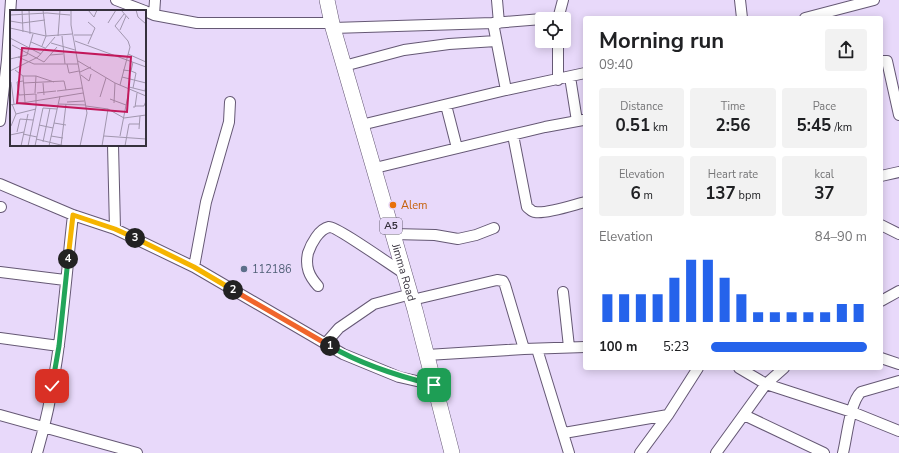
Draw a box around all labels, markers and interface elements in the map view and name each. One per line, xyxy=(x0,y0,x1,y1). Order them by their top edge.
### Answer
inset map xyxy=(10,10,146,146)
map controls xyxy=(535,12,571,48)
button: locate xyxy=(535,12,571,48)
text: Morning run xyxy=(599,26,724,56)
button: share xyxy=(825,29,867,71)
text: 09:40 xyxy=(599,56,633,74)
text: Distance xyxy=(620,99,663,114)
text: Time xyxy=(721,99,745,114)
text: Pace xyxy=(813,99,836,114)
text: 0.51 xyxy=(615,114,650,137)
text: 2:56 xyxy=(716,114,750,137)
text: 5:45 xyxy=(797,114,831,137)
text: km xyxy=(650,120,668,135)
text: /km xyxy=(831,120,852,135)
text: Elevation xyxy=(619,167,664,182)
text: Heart rate xyxy=(708,167,758,182)
text: kcal xyxy=(815,167,834,182)
text: 6 xyxy=(630,182,641,205)
text: 137 xyxy=(705,182,736,205)
text: 37 xyxy=(814,182,835,205)
text: m xyxy=(641,188,653,203)
text: bpm xyxy=(736,188,761,203)
place label: Alem xyxy=(401,198,428,213)
marker: Alem xyxy=(388,200,398,210)
road number: A5 xyxy=(380,218,402,234)
pin: 3 xyxy=(125,228,145,248)
text: Elevation xyxy=(599,228,653,246)
text: 84–90 m xyxy=(815,228,867,246)
text: 3 xyxy=(132,230,138,245)
street label: Jimma Road xyxy=(388,241,420,303)
pin: 4 xyxy=(58,249,78,269)
text: 4 xyxy=(65,251,71,266)
place label: 112186 xyxy=(252,262,292,277)
marker: 112186 xyxy=(239,264,249,274)
pin: 2 xyxy=(223,280,243,300)
text: 2 xyxy=(230,282,236,297)
pin: 1 xyxy=(320,336,340,356)
text: 1 xyxy=(327,338,333,353)
text: 100 m xyxy=(599,338,637,356)
text: 5:23 xyxy=(663,338,689,356)
pin xyxy=(417,368,451,402)
pin xyxy=(35,369,69,403)
icon: arrive xyxy=(423,374,445,396)
icon: check xyxy=(41,375,63,397)

